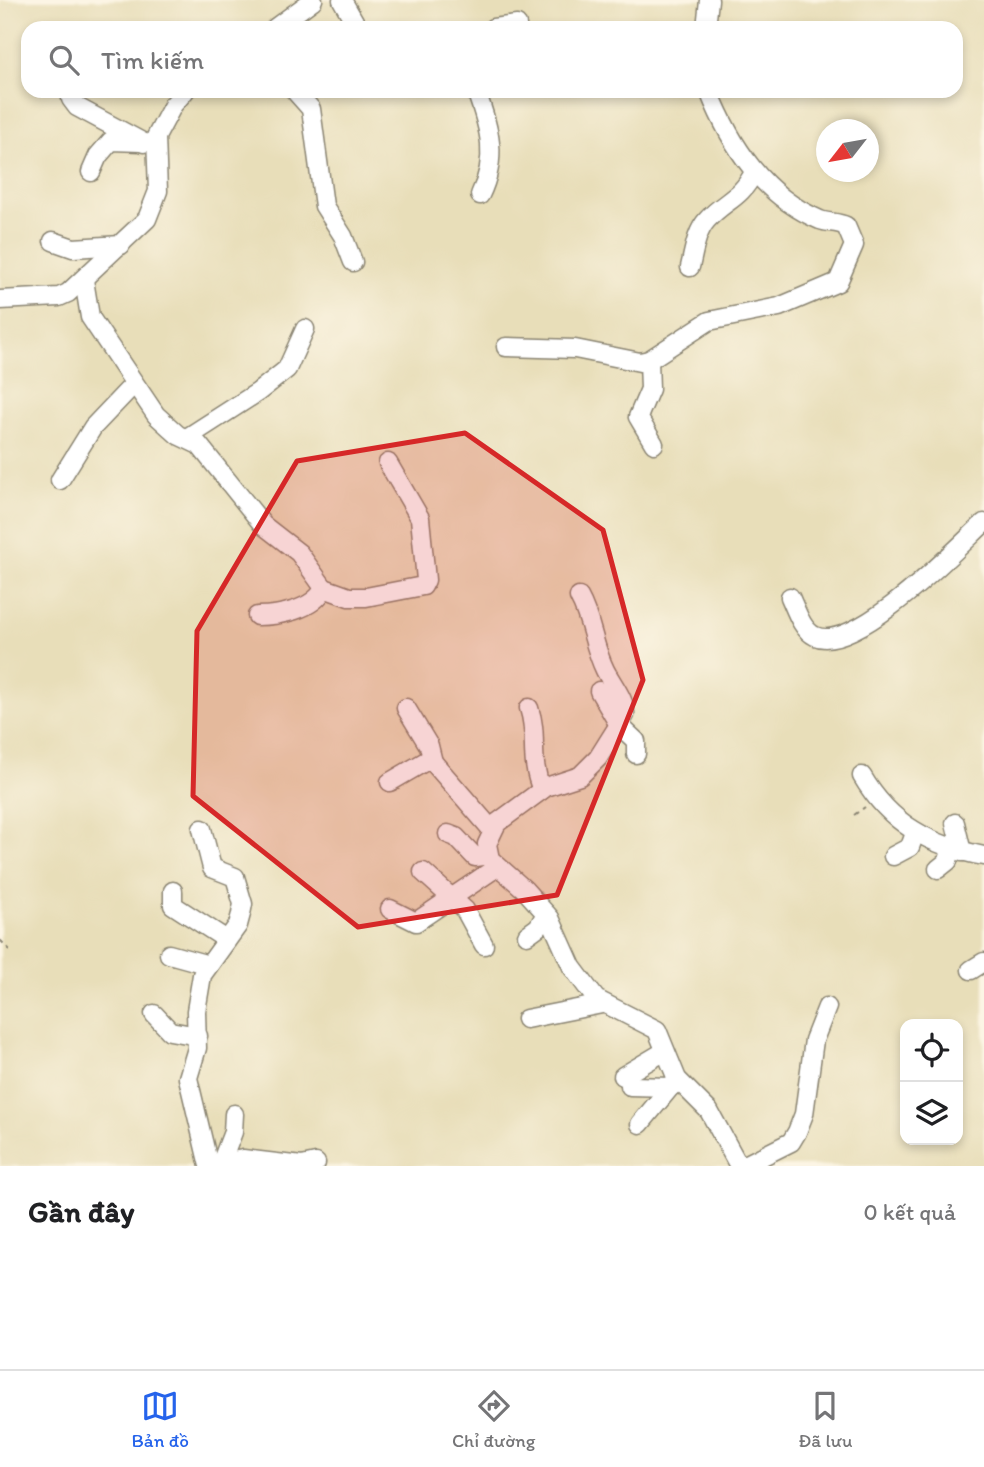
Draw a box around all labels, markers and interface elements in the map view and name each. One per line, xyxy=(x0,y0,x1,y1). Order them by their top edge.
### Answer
search box xyxy=(21,21,963,98)
icon: search xyxy=(45,41,83,79)
text: Tìm kiếm xyxy=(101,44,204,76)
north arrow xyxy=(816,119,879,182)
map controls xyxy=(900,1019,963,1145)
button: locate xyxy=(900,1019,963,1082)
button: layers xyxy=(900,1082,963,1145)
text: Gần đây xyxy=(28,1193,134,1230)
text: 0 kết quả xyxy=(864,1198,956,1226)
tab: Bản đồ xyxy=(131,1387,189,1452)
tab: Chỉ đường xyxy=(452,1387,535,1452)
tab: Đã lưu xyxy=(798,1387,852,1452)

